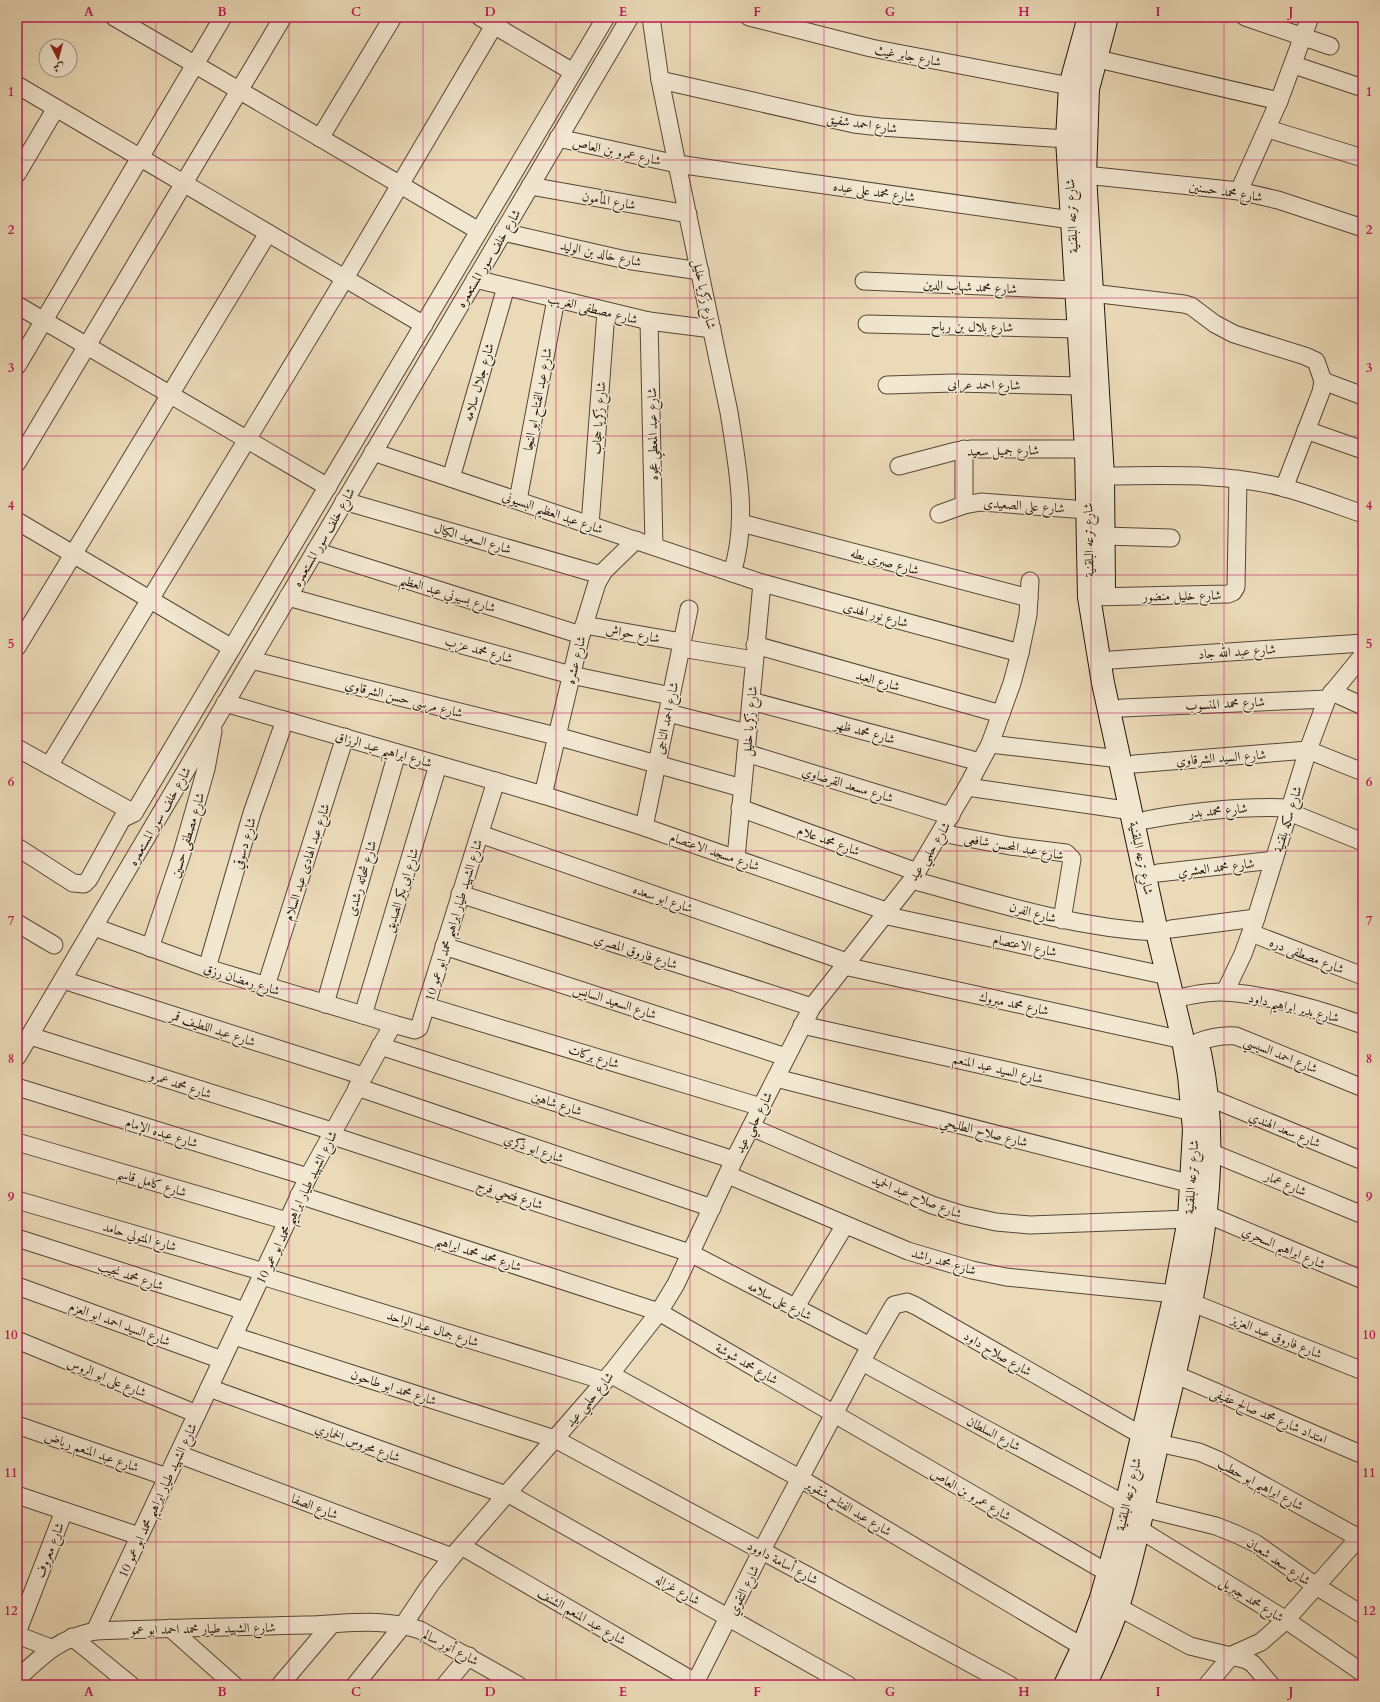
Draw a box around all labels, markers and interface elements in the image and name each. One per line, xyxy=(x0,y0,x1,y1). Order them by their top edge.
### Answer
text: A xyxy=(84,3,94,21)
text: B xyxy=(217,3,227,21)
text: C xyxy=(351,3,361,21)
text: D xyxy=(484,3,496,21)
text: E xyxy=(619,3,627,21)
text: F xyxy=(753,3,761,21)
text: G xyxy=(885,3,896,21)
text: H xyxy=(1018,3,1030,21)
text: I xyxy=(1155,3,1161,21)
text: J xyxy=(1287,3,1294,21)
north arrow xyxy=(38,38,78,78)
street label: شارع جابر غيث xyxy=(873,41,943,73)
text: ش xyxy=(53,59,65,75)
text: 1 xyxy=(8,83,14,101)
text: 1 xyxy=(1366,83,1372,101)
street label: شارع احمد شفيق xyxy=(825,110,898,140)
street label: شارع عمرو بن العاص xyxy=(570,134,663,172)
street label: شارع محمد على عبده xyxy=(831,177,916,209)
street label: شارع محمد حسنين xyxy=(1188,177,1264,209)
street label: شارع ترعه البلقنية xyxy=(1061,178,1085,254)
street label: شارع المأمون xyxy=(580,187,637,217)
street label: شارع خلف سور المستعمره xyxy=(452,206,527,312)
text: 2 xyxy=(8,221,15,239)
text: 2 xyxy=(1366,221,1373,239)
street label: شارع خالد بن الوليد xyxy=(558,237,643,273)
street label: شارع زكريا خليل xyxy=(686,258,720,331)
street label: شارع محمد شهاب الدين xyxy=(922,276,1018,300)
street label: شارع مصطفى الغريب xyxy=(545,289,640,331)
street label: شارع بلال بن رباح xyxy=(931,317,1013,339)
street label: شارع جلال سلامه xyxy=(459,341,501,424)
street label: شارع عبد الفتاح ابو النجا xyxy=(519,346,559,453)
text: 3 xyxy=(8,359,15,377)
text: 3 xyxy=(1366,359,1373,377)
street label: شارع احمد عرابى xyxy=(947,375,1020,397)
street label: شارع زكريا حجاب xyxy=(587,381,613,455)
street label: شارع عبد المعطي عجوه xyxy=(643,387,666,480)
street label: شارع جميل سعيد xyxy=(967,441,1039,463)
street label: شارع خلف سور المستعمره xyxy=(288,485,361,591)
street label: شارع عبد العظيم البسيوني xyxy=(498,487,606,542)
street label: شارع على الصعيدى xyxy=(982,494,1065,520)
text: 4 xyxy=(8,497,15,515)
text: 4 xyxy=(1366,497,1373,515)
street label: شارع ترعه البلقنية xyxy=(1079,503,1101,577)
street label: شارع السعيد الكيال xyxy=(431,519,513,561)
street label: شارع صبرى بطه xyxy=(848,544,921,582)
street label: شارع بسيوني عبد العظيم xyxy=(396,571,498,621)
street label: شارع خليل منضور xyxy=(1140,586,1222,608)
street label: شارع نور الهدى xyxy=(841,598,910,634)
street label: شارع حواش xyxy=(604,620,661,650)
street label: شارع محمد عزب xyxy=(442,632,515,670)
street label: شارع عشره xyxy=(561,634,593,687)
text: 5 xyxy=(8,635,14,653)
text: 5 xyxy=(1366,635,1372,653)
street label: شارع عبد الله جاد xyxy=(1198,638,1277,666)
street label: شارع العبد xyxy=(853,666,902,698)
street label: شارع مرسى حسن الشرقاوي xyxy=(343,676,465,724)
street label: شارع احمد الناجى xyxy=(651,680,685,756)
street label: شارع زكريا خليل xyxy=(738,685,764,757)
street label: شارع محمد المنسوب xyxy=(1185,693,1265,717)
street label: شارع محمد ظهر xyxy=(830,715,897,751)
street label: شارع ابراهيم عبد الرزاق xyxy=(332,728,434,776)
street label: شارع السيد الشرقاوي xyxy=(1175,746,1267,772)
street label: شارع مسعد القرضاوي xyxy=(799,763,896,809)
street label: شارع خلف سور المستعمره xyxy=(124,764,197,870)
text: 6 xyxy=(8,773,15,791)
text: 6 xyxy=(1366,773,1373,791)
street label: شارع سكه بلقنية xyxy=(1269,784,1308,855)
street label: شارع مصطفى حسين xyxy=(166,790,211,881)
street label: شارع محمد بدر xyxy=(1186,799,1248,825)
street label: شارع عبد الهادى عبد السلام xyxy=(279,801,336,924)
street label: شارع دسوقي xyxy=(229,815,263,872)
street label: شارع حلمي عيد xyxy=(905,819,958,886)
street label: شارع ترعه البلقنية xyxy=(1123,820,1158,897)
street label: شارع محمد علام xyxy=(794,821,862,862)
street label: شارع مسجد الاعتصام xyxy=(667,828,762,878)
street label: شارع عبد المحسن شافعى xyxy=(962,829,1065,867)
street label: شارع الشهيد طيار ابراهيم محمد ابو عمو 10 xyxy=(421,837,491,1005)
street label: شارع شحاته رشدى xyxy=(343,838,383,919)
street label: شارع ابى بكر الصديق xyxy=(381,846,425,935)
street label: شارع محمد العشري xyxy=(1177,854,1256,884)
street label: شارع ابو سعده xyxy=(630,880,695,920)
street label: شارع الفرن xyxy=(1007,898,1058,930)
text: 7 xyxy=(8,912,15,930)
text: 7 xyxy=(1366,912,1373,930)
street label: شارع فاروق المصري xyxy=(591,930,680,976)
street label: شارع الاعتصام xyxy=(991,930,1058,963)
street label: شارع مصطفى دره xyxy=(1266,933,1347,980)
street label: شارع رمضان رزق xyxy=(201,960,282,1002)
street label: شارع السعيد السايس xyxy=(570,980,659,1026)
street label: شارع محمد مبروك xyxy=(977,988,1050,1022)
street label: شارع بدير ابراهيم داود xyxy=(1246,989,1341,1031)
street label: شارع عبد اللطيف قمر xyxy=(165,1006,258,1053)
street label: شارع احمد السيسي xyxy=(1240,1032,1320,1081)
street label: شارع بركات xyxy=(565,1041,621,1075)
text: 8 xyxy=(8,1050,14,1068)
street label: شارع السيد عبد المنعم xyxy=(950,1050,1045,1091)
text: 8 xyxy=(1366,1050,1372,1068)
street label: شارع محمد عمرو xyxy=(145,1066,214,1105)
street label: شارع شاهين xyxy=(528,1087,584,1122)
street label: شارع حلمي عيد xyxy=(731,1089,780,1158)
street label: شارع سعد الهندي xyxy=(1245,1107,1323,1154)
street label: شارع صلاح الطليحي xyxy=(937,1112,1029,1154)
street label: شارع عبده الإمام xyxy=(123,1113,200,1154)
street label: شارع الشهيد طيار ابراهيم محمد ابو عمو 10 xyxy=(252,1128,345,1289)
street label: شارع ابو ذكري xyxy=(501,1130,566,1169)
street label: شارع ترعه البلقنية xyxy=(1180,1139,1206,1215)
street label: شارع كامل قاسم xyxy=(114,1164,189,1205)
street label: شارع عمار xyxy=(1259,1166,1309,1203)
street label: شارع صلاح عبد الحميد xyxy=(868,1171,964,1225)
street label: شارع فتحي فرج xyxy=(473,1176,545,1217)
text: 9 xyxy=(8,1188,15,1206)
text: 9 xyxy=(1366,1188,1373,1206)
street label: شارع المتولي حامد xyxy=(100,1218,179,1258)
street label: شارع ابراهيم السحري xyxy=(1237,1222,1328,1277)
street label: شارع محمد محمد ابراهيم xyxy=(432,1232,524,1280)
street label: شارع محمد راشد xyxy=(909,1244,978,1282)
street label: شارع محمد نجيب xyxy=(95,1257,166,1297)
street label: شارع على سلامه xyxy=(744,1277,815,1326)
street label: شارع السيد احمد ابو العزم xyxy=(66,1297,173,1353)
street label: شارع جمال عبد الواحد xyxy=(384,1306,481,1353)
street label: شارع فاروق عبد العزيز xyxy=(1226,1310,1325,1365)
text: 10 xyxy=(4,1326,18,1344)
text: 10 xyxy=(1362,1326,1376,1344)
street label: شارع صلاح داود xyxy=(959,1327,1035,1382)
street label: شارع محمد شوشة xyxy=(711,1339,781,1391)
street label: شارع على ابو الروس xyxy=(64,1354,149,1404)
street label: شارع محمد ابو طاحون xyxy=(348,1366,439,1412)
street label: شارع حلمي عيد xyxy=(561,1368,620,1433)
street label: امتداد شارع محمد صالح عفيفى xyxy=(1207,1383,1330,1451)
street label: شارع السلطان xyxy=(962,1412,1024,1457)
street label: شارع محروس الخماري xyxy=(312,1419,403,1469)
street label: شارع الشهيد طيار ابراهيم محمد ابو عمو 10 xyxy=(114,1420,205,1582)
street label: شارع عبد المنعم رياض xyxy=(41,1427,141,1479)
street label: شارع ابراهيم ابو حطب xyxy=(1213,1455,1307,1519)
street label: شارع ترعه البلقنية xyxy=(1112,1456,1148,1533)
text: 11 xyxy=(4,1464,18,1482)
text: 11 xyxy=(1362,1464,1376,1482)
street label: شارع عمرو بن العاص xyxy=(926,1465,1014,1527)
street label: شارع عبد الفتاح شقوير xyxy=(799,1474,895,1542)
street label: شارع الصفا xyxy=(288,1490,340,1526)
street label: شارع معروف xyxy=(31,1520,71,1582)
street label: شارع سعد شعبان xyxy=(1242,1534,1314,1592)
street label: شارع أسامة داوود xyxy=(743,1537,821,1591)
street label: شارع التقوي xyxy=(724,1562,766,1619)
street label: شارع غزاله xyxy=(651,1570,703,1611)
street label: شارع محمد جبريل xyxy=(1215,1573,1287,1628)
street label: شارع عبد المنعم الشنف xyxy=(532,1584,629,1652)
text: 12 xyxy=(4,1602,18,1620)
text: 12 xyxy=(1362,1602,1376,1620)
street label: شارع الشهيد طيار محمد احمد ابو عمو xyxy=(128,1619,276,1641)
street label: شارع أنور سالم xyxy=(419,1626,482,1672)
text: A xyxy=(84,1683,94,1701)
text: B xyxy=(217,1683,227,1701)
text: C xyxy=(351,1683,361,1701)
text: D xyxy=(484,1683,496,1701)
text: E xyxy=(619,1683,627,1701)
text: F xyxy=(753,1683,761,1701)
text: G xyxy=(885,1683,896,1701)
text: H xyxy=(1018,1683,1030,1701)
text: I xyxy=(1155,1683,1161,1701)
text: J xyxy=(1287,1683,1294,1701)

